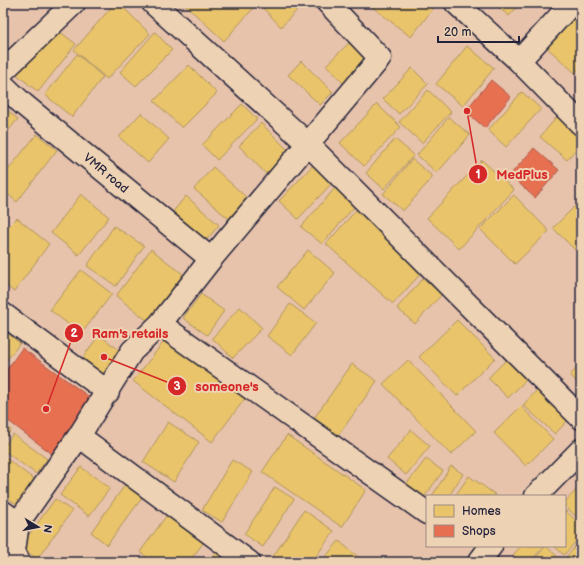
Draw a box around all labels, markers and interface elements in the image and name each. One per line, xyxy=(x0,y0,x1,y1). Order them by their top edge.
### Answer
scale bar xyxy=(438,18,519,44)
text: 20 m xyxy=(444,25,471,40)
street label: VMR road xyxy=(80,150,131,197)
callout: MedPlus xyxy=(468,162,556,187)
text: 1 xyxy=(475,167,481,182)
text: MedPlus xyxy=(496,167,548,183)
callout: Ram's retails xyxy=(64,321,176,346)
text: 2 xyxy=(70,326,78,341)
text: Ram's retails xyxy=(92,326,168,342)
callout: someone's xyxy=(167,374,267,399)
text: 3 xyxy=(173,379,181,394)
text: someone's xyxy=(195,379,259,395)
legend xyxy=(426,495,566,547)
text: Homes xyxy=(462,504,501,519)
north arrow xyxy=(18,507,58,547)
text: N xyxy=(40,523,54,534)
text: Shops xyxy=(462,524,496,539)

